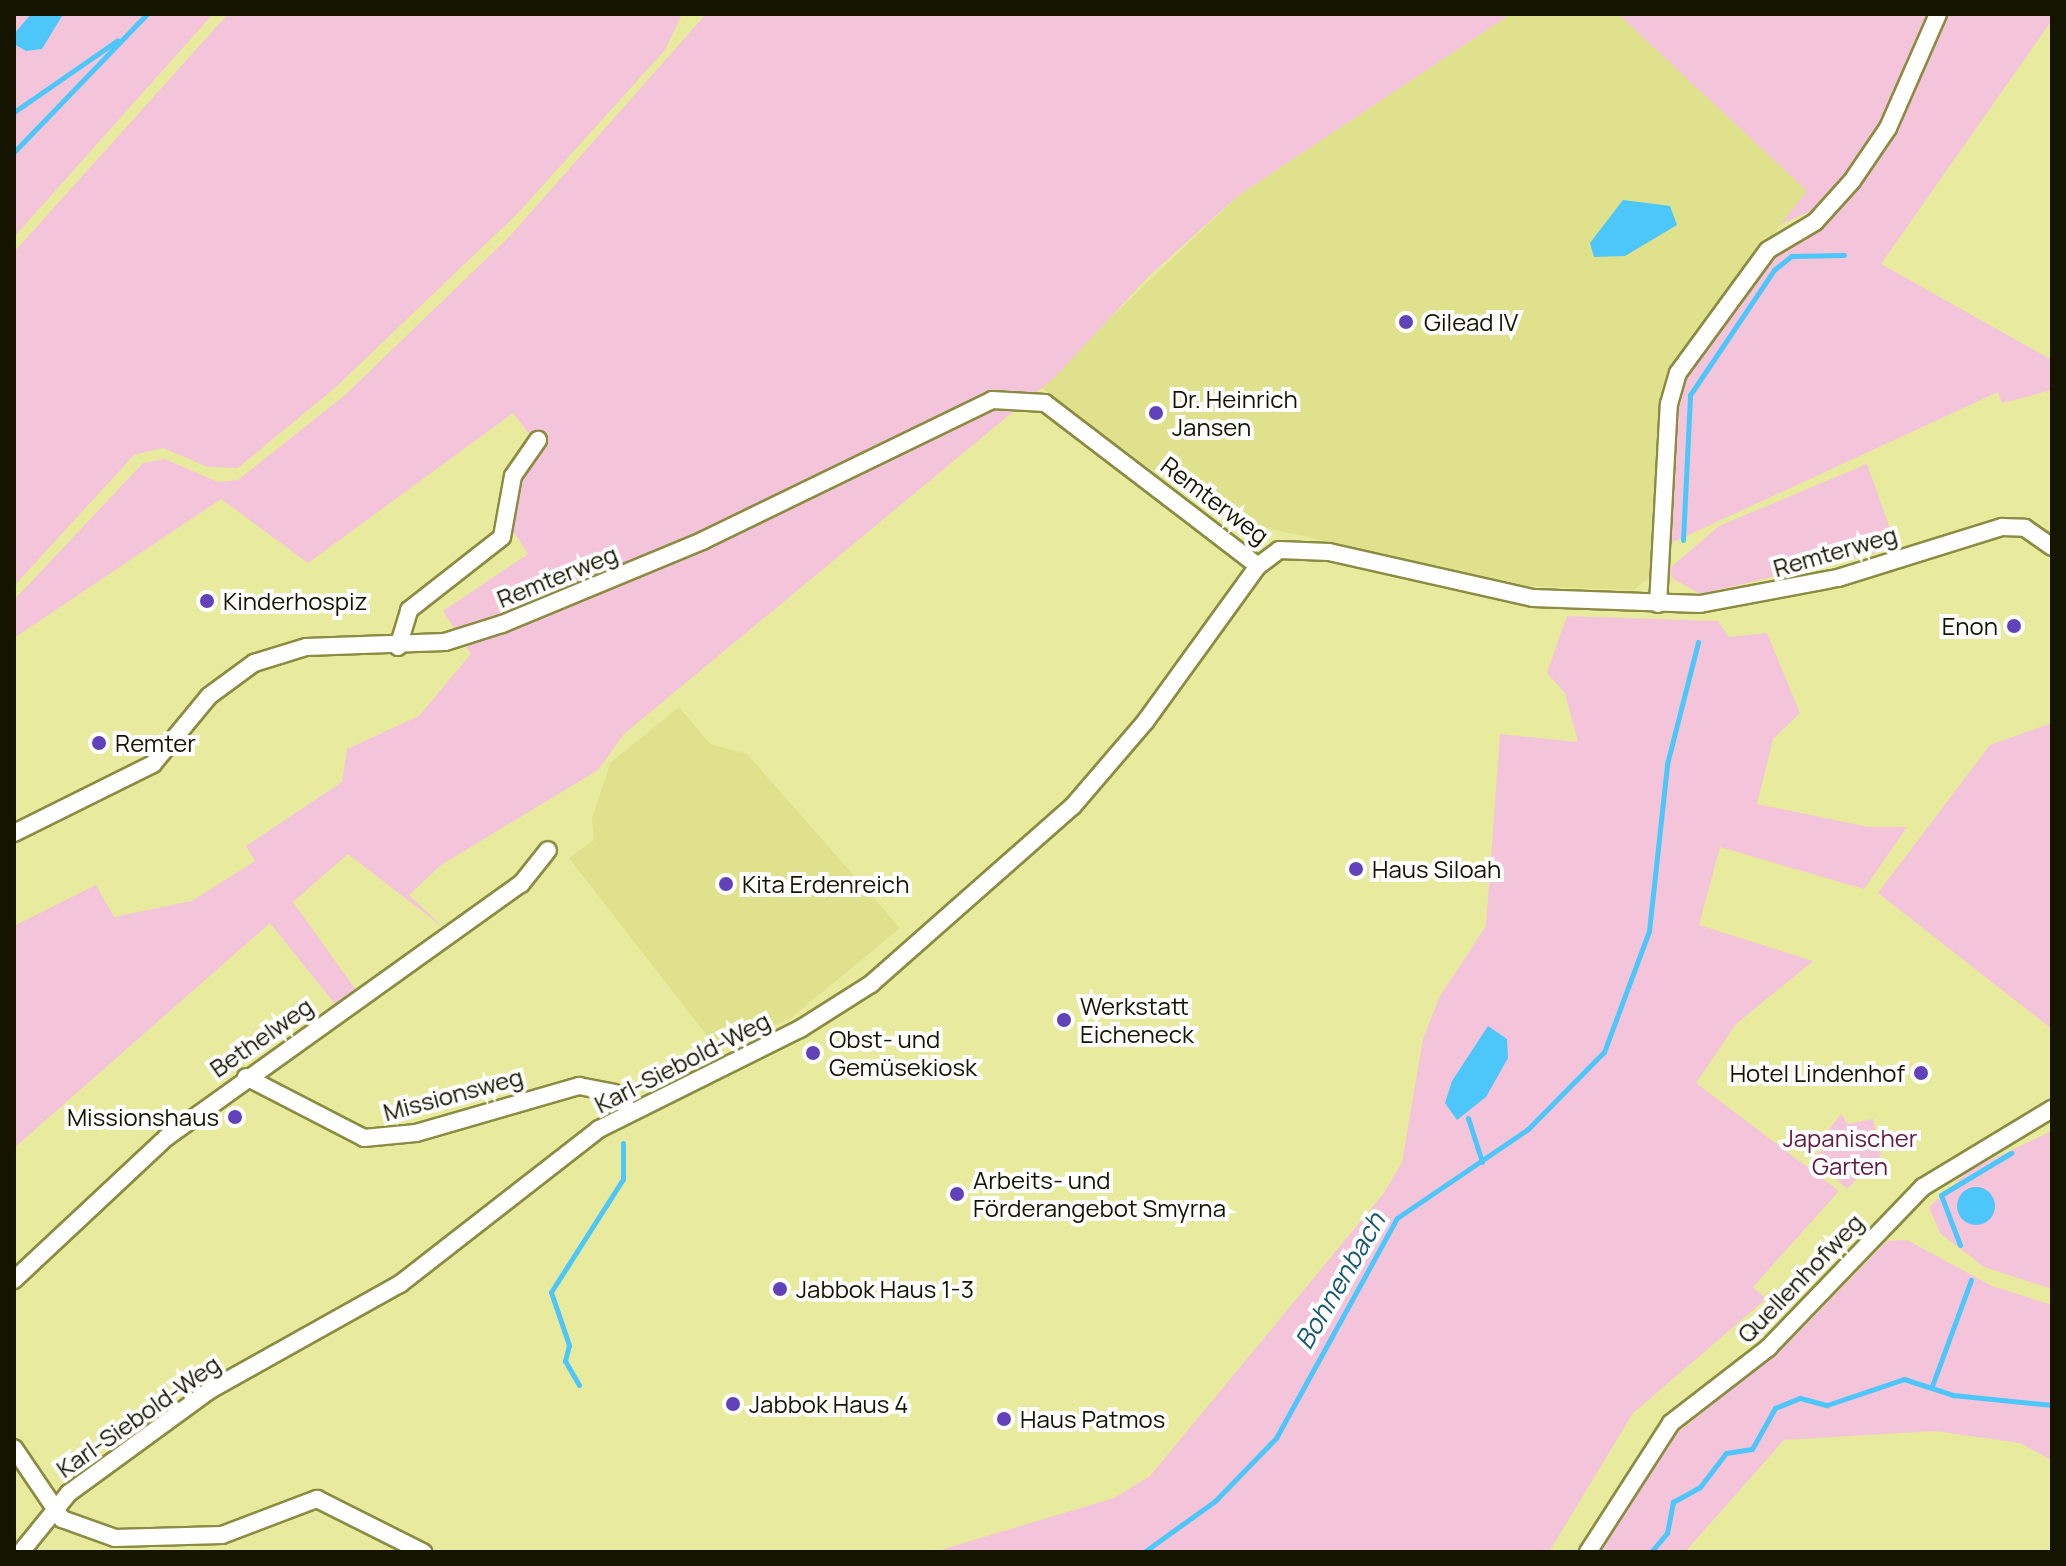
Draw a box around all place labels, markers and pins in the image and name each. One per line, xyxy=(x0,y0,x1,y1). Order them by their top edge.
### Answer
place label: Gilead IV xyxy=(1424,308,1518,336)
marker: Gilead IV xyxy=(1395,311,1417,333)
place label: Dr. Heinrich Jansen xyxy=(1172,385,1298,441)
marker: Dr. Heinrich Jansen xyxy=(1147,404,1165,422)
place label: Kinderhospiz xyxy=(223,587,367,615)
marker: Kinderhospiz xyxy=(198,592,216,610)
place label: Enon xyxy=(1942,612,1998,640)
marker: Enon xyxy=(2005,617,2023,635)
place label: Remter xyxy=(115,729,196,757)
marker: Remter xyxy=(90,734,108,752)
place label: Haus Siloah xyxy=(1372,855,1501,883)
marker: Haus Siloah xyxy=(1347,860,1365,878)
place label: Kita Erdenreich xyxy=(742,870,909,898)
marker: Kita Erdenreich xyxy=(717,875,735,893)
place label: Werkstatt Eicheneck xyxy=(1080,992,1194,1048)
marker: Werkstatt Eicheneck xyxy=(1055,1011,1073,1029)
place label: Obst- und Gemüsekiosk xyxy=(829,1025,977,1081)
marker: Obst- und Gemüsekiosk xyxy=(804,1044,822,1062)
place label: Hotel Lindenhof xyxy=(1730,1059,1905,1087)
marker: Hotel Lindenhof xyxy=(1912,1064,1930,1082)
place label: Missionshaus xyxy=(67,1103,219,1131)
marker: Missionshaus xyxy=(226,1108,244,1126)
place label: Arbeits- und Förderangebot Smyrna xyxy=(973,1166,1226,1222)
marker: Arbeits- und Förderangebot Smyrna xyxy=(948,1185,966,1203)
place label: Jabbok Haus 1-3 xyxy=(796,1275,974,1303)
marker: Jabbok Haus 1-3 xyxy=(771,1280,789,1298)
place label: Jabbok Haus 4 xyxy=(749,1390,908,1418)
marker: Jabbok Haus 4 xyxy=(724,1395,742,1413)
place label: Haus Patmos xyxy=(1020,1405,1165,1433)
marker: Haus Patmos xyxy=(995,1410,1013,1428)

